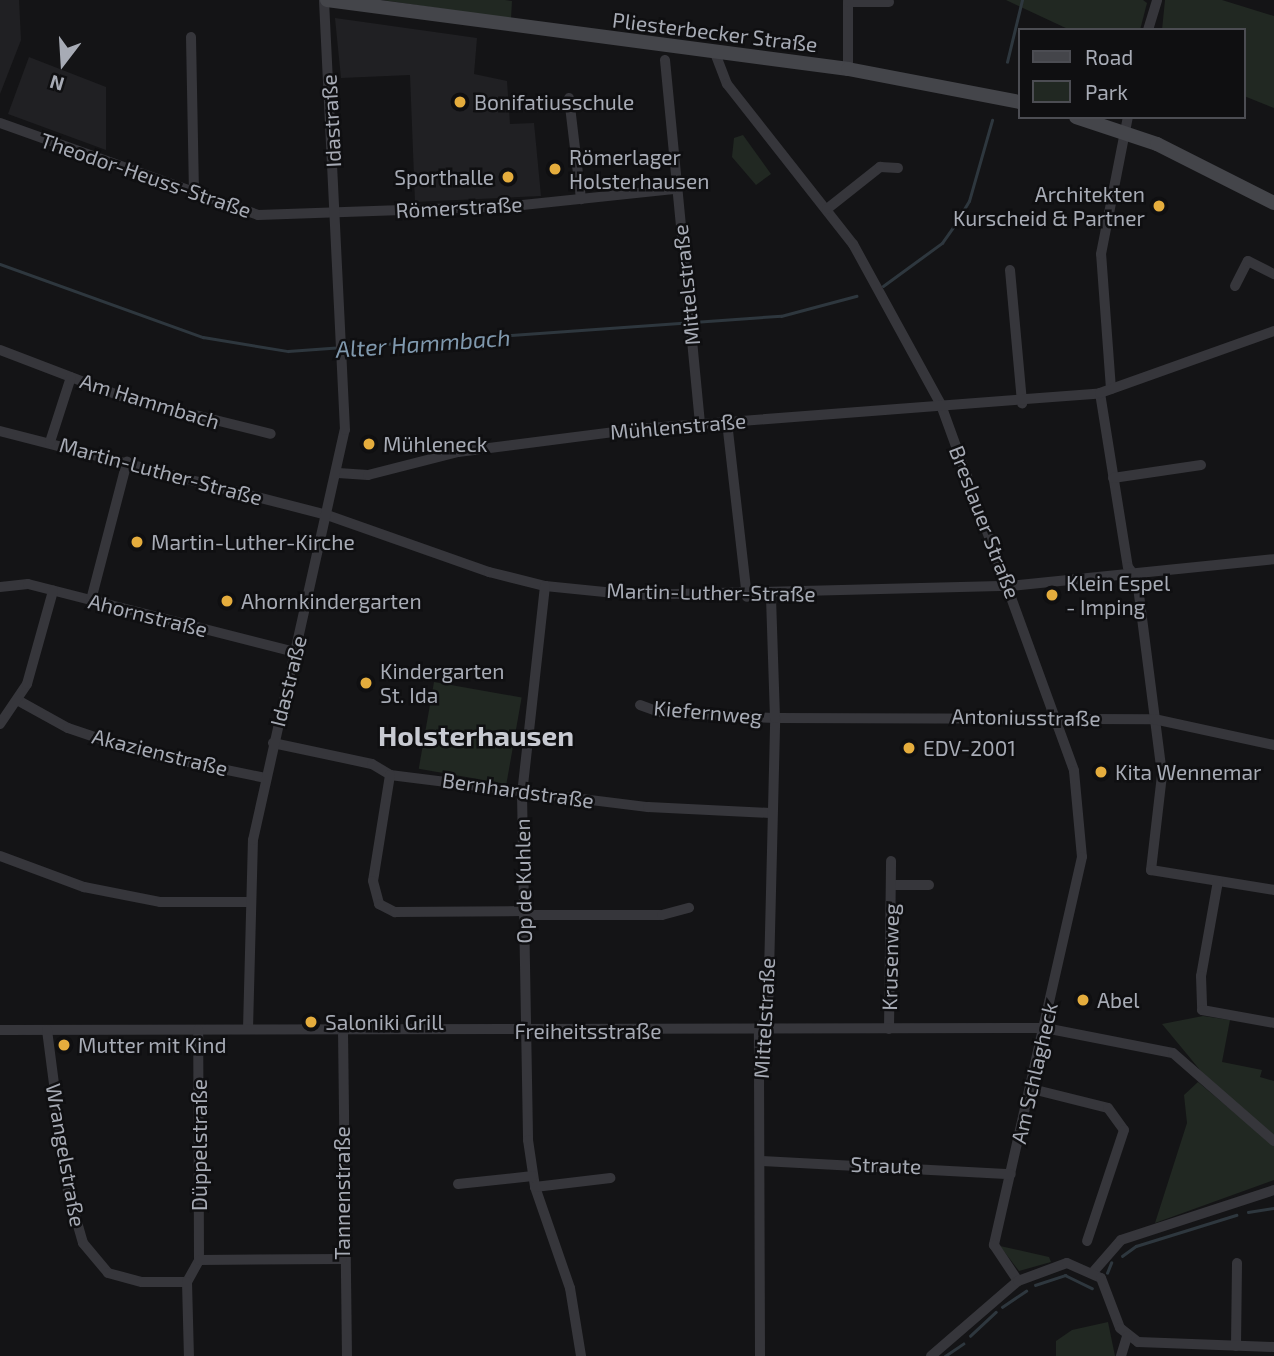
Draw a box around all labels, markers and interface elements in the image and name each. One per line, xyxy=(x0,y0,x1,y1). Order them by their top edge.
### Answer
street label: Pliesterbecker Straße xyxy=(611,7,819,57)
north arrow xyxy=(28,28,98,98)
legend xyxy=(1018,28,1246,119)
text: Road xyxy=(1085,44,1133,69)
text: N xyxy=(47,71,67,97)
street label: Idastraße xyxy=(316,74,346,168)
text: Park xyxy=(1085,79,1128,104)
place label: Bonifatiusschule xyxy=(474,89,634,115)
marker: Bonifatiusschule xyxy=(452,94,468,110)
street label: Theodor-Heuss-Straße xyxy=(37,127,255,223)
place label: Römerlager Holsterhausen xyxy=(569,144,709,194)
marker: Römerlager Holsterhausen xyxy=(547,161,563,177)
place label: Sporthalle xyxy=(394,164,494,190)
marker: Sporthalle xyxy=(500,169,516,185)
place label: Architekten Kurscheid & Partner xyxy=(953,181,1145,231)
street label: Römerstraße xyxy=(395,191,523,223)
marker: Architekten Kurscheid & Partner xyxy=(1151,198,1167,214)
street label: Mittelstraße xyxy=(667,223,705,347)
water label: Alter Hammbach xyxy=(335,323,511,363)
street label: Am Hammbach xyxy=(77,368,223,434)
street label: Mühlenstraße xyxy=(609,408,747,444)
place label: Mühleneck xyxy=(383,431,488,457)
street label: Martin-Luther-Straße xyxy=(57,432,265,510)
marker: Mühleneck xyxy=(361,436,377,452)
street label: Breslauer Straße xyxy=(944,442,1026,602)
place label: Martin-Luther-Kirche xyxy=(151,529,355,555)
marker: Martin-Luther-Kirche xyxy=(129,534,145,550)
place label: Klein Espel - Imping xyxy=(1066,570,1170,620)
street label: Martin-Luther-Straße xyxy=(606,578,816,606)
marker: Klein Espel - Imping xyxy=(1044,587,1060,603)
street label: Ahornstraße xyxy=(86,588,210,642)
place label: Ahornkindergarten xyxy=(241,588,422,614)
marker: Ahornkindergarten xyxy=(219,593,235,609)
street label: Idastraße xyxy=(265,633,311,729)
place label: Kindergarten St. Ida xyxy=(380,658,505,708)
marker: Kindergarten St. Ida xyxy=(358,675,374,691)
street label: Kiefernweg xyxy=(653,695,763,729)
street label: Antoniusstraße xyxy=(951,703,1101,731)
district label: Holsterhausen xyxy=(378,718,574,752)
street label: Akazienstraße xyxy=(90,723,230,781)
place label: EDV-2001 xyxy=(923,735,1016,761)
marker: EDV-2001 xyxy=(901,740,917,756)
place label: Kita Wennemar xyxy=(1115,759,1262,785)
marker: Kita Wennemar xyxy=(1093,764,1109,780)
street label: Bernhardstraße xyxy=(441,767,595,813)
street label: Op de Kuhlen xyxy=(509,818,537,944)
street label: Krusenweg xyxy=(876,903,904,1011)
street label: Mittelstraße xyxy=(748,957,780,1079)
place label: Abel xyxy=(1097,987,1140,1013)
marker: Abel xyxy=(1075,992,1091,1008)
street label: Am Schlagheck xyxy=(1005,1000,1063,1146)
place label: Saloniki Grill xyxy=(325,1009,444,1035)
marker: Saloniki Grill xyxy=(303,1014,319,1030)
street label: Freiheitsstraße xyxy=(514,1018,662,1044)
place label: Mutter mit Kind xyxy=(78,1032,227,1058)
marker: Mutter mit Kind xyxy=(56,1037,72,1053)
street label: Düppelstraße xyxy=(186,1079,212,1211)
street label: Wrangelstraße xyxy=(41,1081,91,1229)
street label: Tannenstraße xyxy=(329,1126,355,1260)
street label: Straute xyxy=(850,1151,922,1179)

